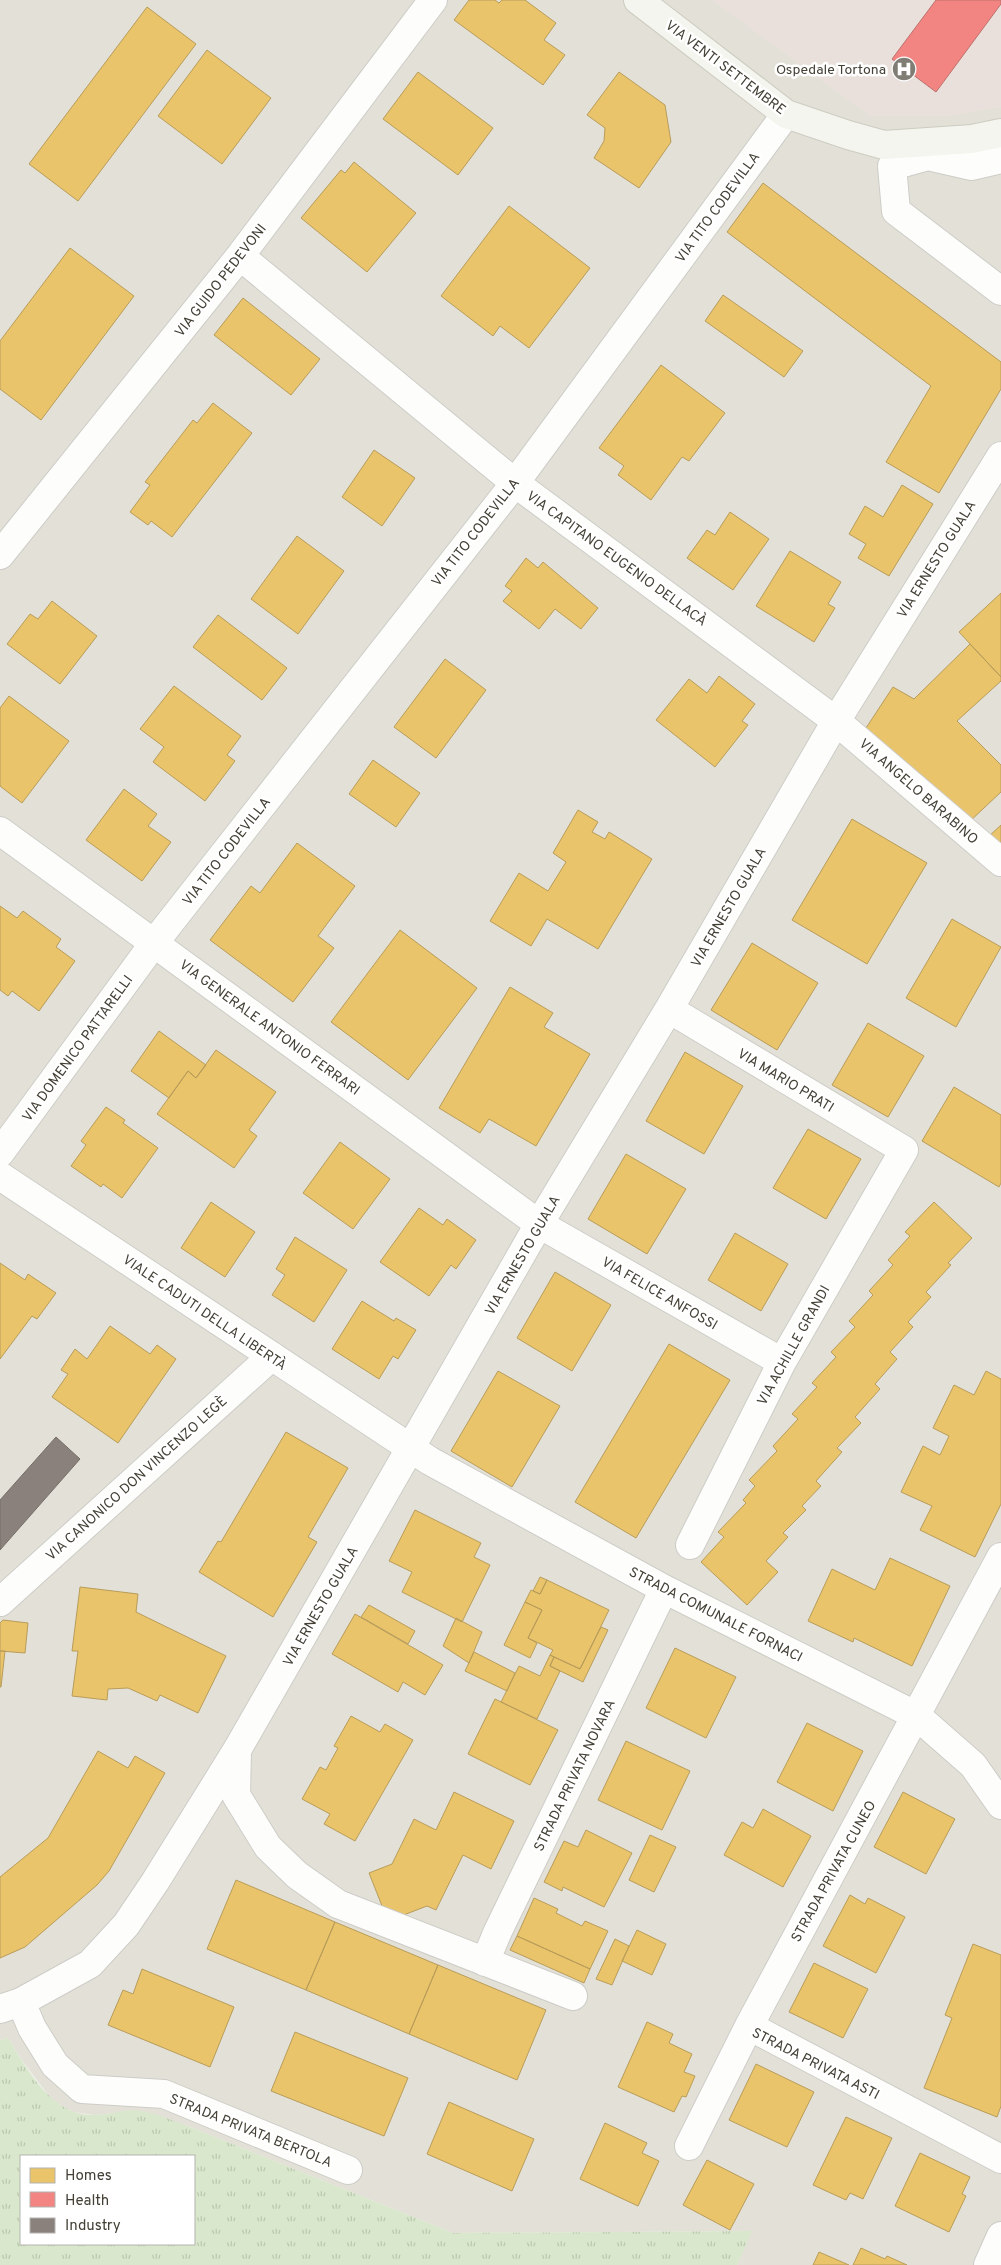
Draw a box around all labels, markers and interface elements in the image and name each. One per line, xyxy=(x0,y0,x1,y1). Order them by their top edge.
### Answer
street label: VIA VENTI SETTEMBRE xyxy=(662,17,789,119)
hospital icon: Ospedale Tortona xyxy=(891,56,917,82)
place label: Ospedale Tortona xyxy=(776,62,886,79)
street label: VIA TITO CODEVILLA xyxy=(672,149,764,267)
street label: VIA GUIDO PEDEVONI xyxy=(172,221,271,341)
street label: VIA TITO CODEVILLA xyxy=(429,475,524,590)
street label: VIA CAPITANO EUGENIO DELLACÀ xyxy=(523,487,710,630)
street label: VIA ERNESTO GUALA xyxy=(894,498,980,622)
street label: VIA ANGELO BARABINO xyxy=(855,736,981,848)
street label: VIA TITO CODEVILLA xyxy=(180,794,275,909)
street label: VIA ERNESTO GUALA xyxy=(688,845,771,971)
street label: VIA GENERALE ANTONIO FERRARI xyxy=(175,957,363,1100)
street label: VIA DOMENICO PATTARELLI xyxy=(19,972,137,1125)
street label: VIA MARIO PRATI xyxy=(734,1046,837,1117)
street label: VIA ERNESTO GUALA xyxy=(482,1193,565,1319)
street label: VIALE CADUTI DELLA LIBERTÀ xyxy=(119,1251,290,1375)
street label: VIA FELICE ANFOSSI xyxy=(598,1254,720,1334)
street label: VIA ACHILLE GRANDI xyxy=(754,1283,834,1409)
street label: VIA CANONICO DON VINCENZO LEGÈ xyxy=(42,1393,231,1565)
street label: VIA ERNESTO GUALA xyxy=(280,1544,363,1670)
street label: STRADA COMUNALE FORNACI xyxy=(626,1564,805,1667)
street label: STRADA PRIVATA NOVARA xyxy=(531,1697,620,1854)
street label: STRADA PRIVATA CUNEO xyxy=(788,1798,880,1945)
street label: STRADA PRIVATA ASTI xyxy=(749,2025,882,2104)
street label: STRADA PRIVATA BERTOLA xyxy=(167,2091,334,2172)
legend xyxy=(20,2155,195,2245)
text: Homes xyxy=(65,2167,112,2186)
text: Health xyxy=(65,2192,109,2211)
text: Industry xyxy=(65,2217,121,2236)

